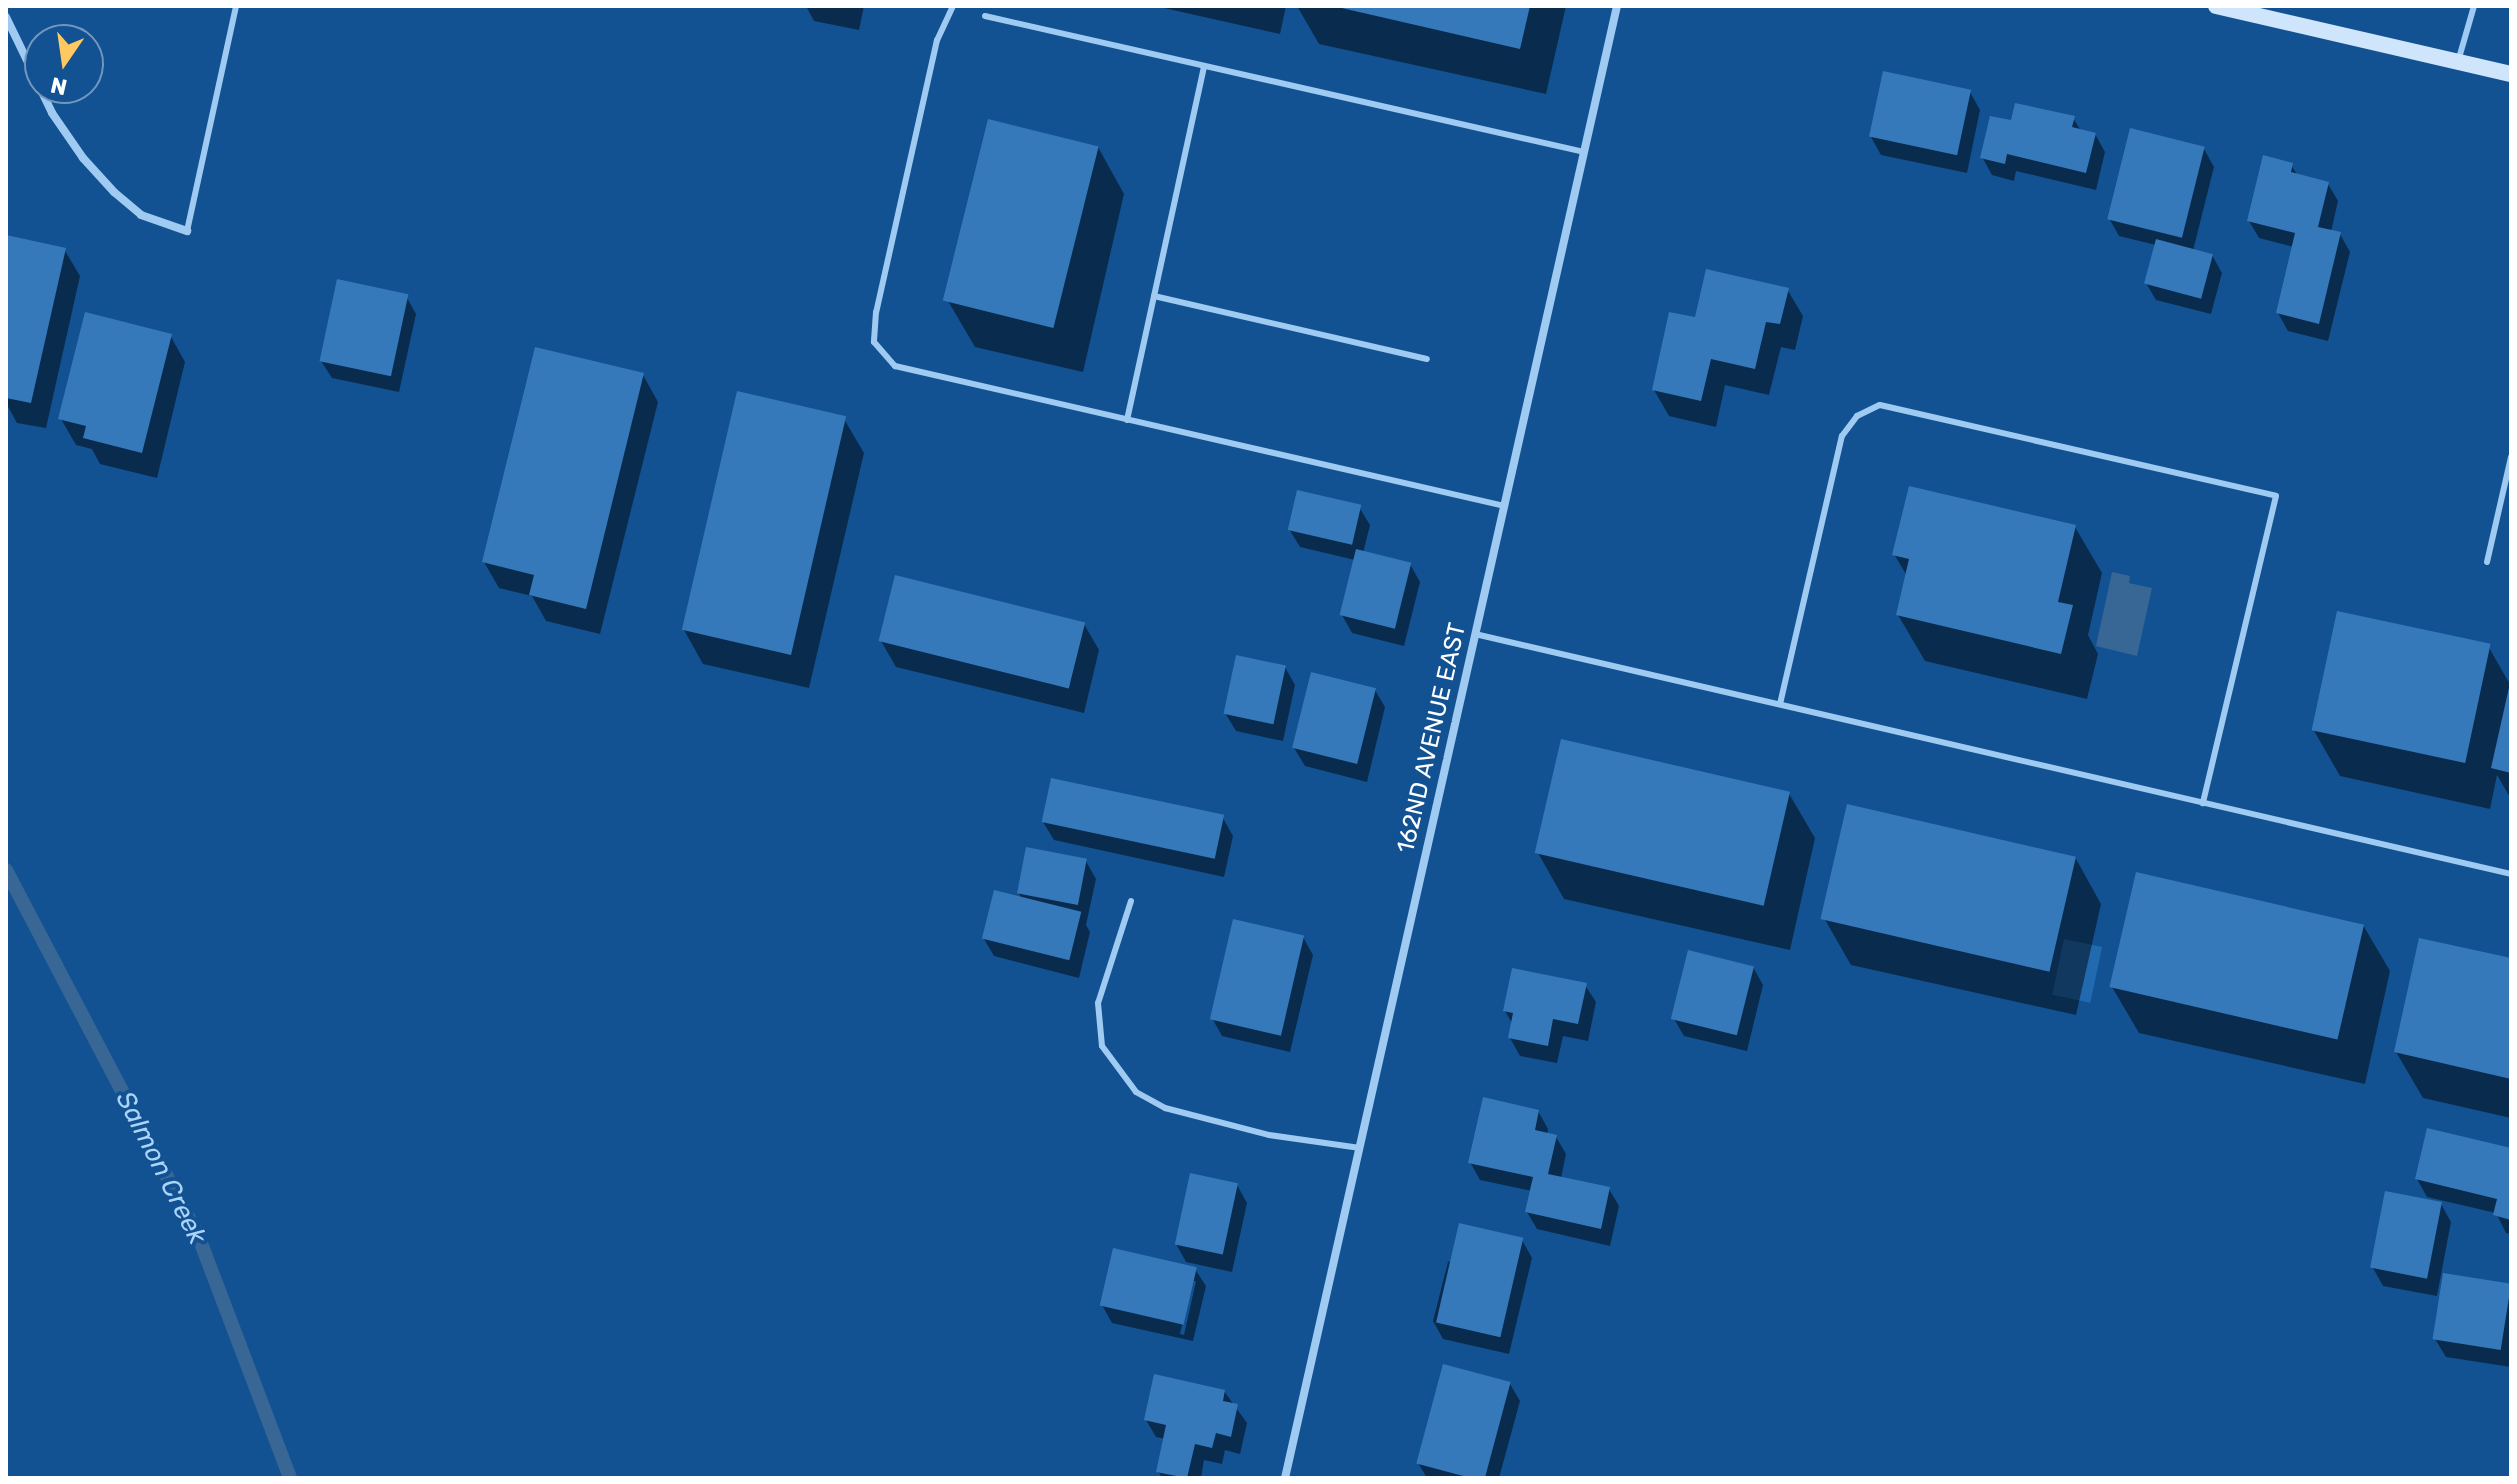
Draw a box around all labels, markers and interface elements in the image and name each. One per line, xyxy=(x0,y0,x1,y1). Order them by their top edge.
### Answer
north arrow xyxy=(24,24,104,104)
text: N xyxy=(48,71,70,101)
street label: 162ND AVENUE EAST xyxy=(1391,620,1473,856)
water label: Salmon Creek xyxy=(109,1086,213,1250)

